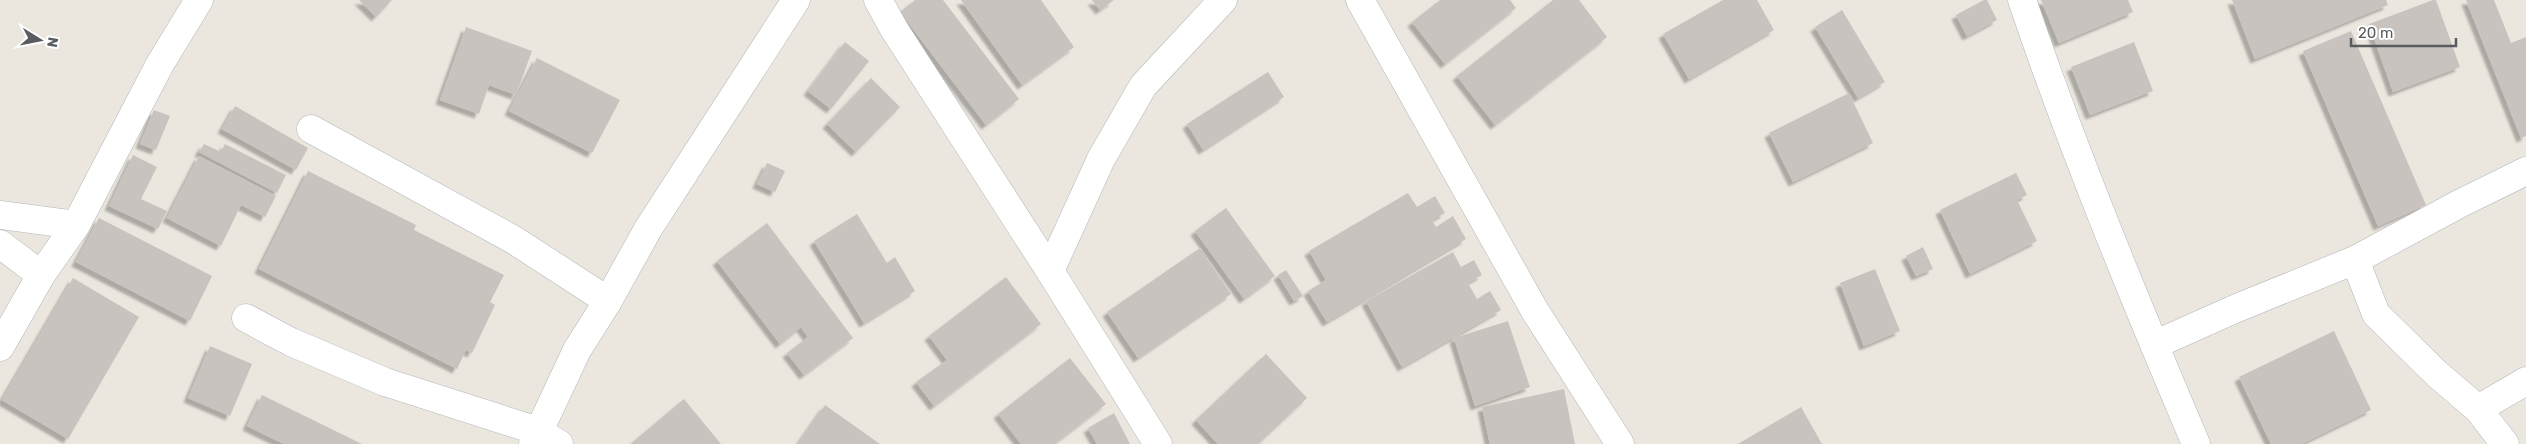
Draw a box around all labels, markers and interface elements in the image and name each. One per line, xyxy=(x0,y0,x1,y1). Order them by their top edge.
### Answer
north arrow xyxy=(15,15,65,65)
scale bar xyxy=(2351,15,2456,47)
text: 20 m xyxy=(2358,24,2393,42)
text: N xyxy=(43,36,62,49)

